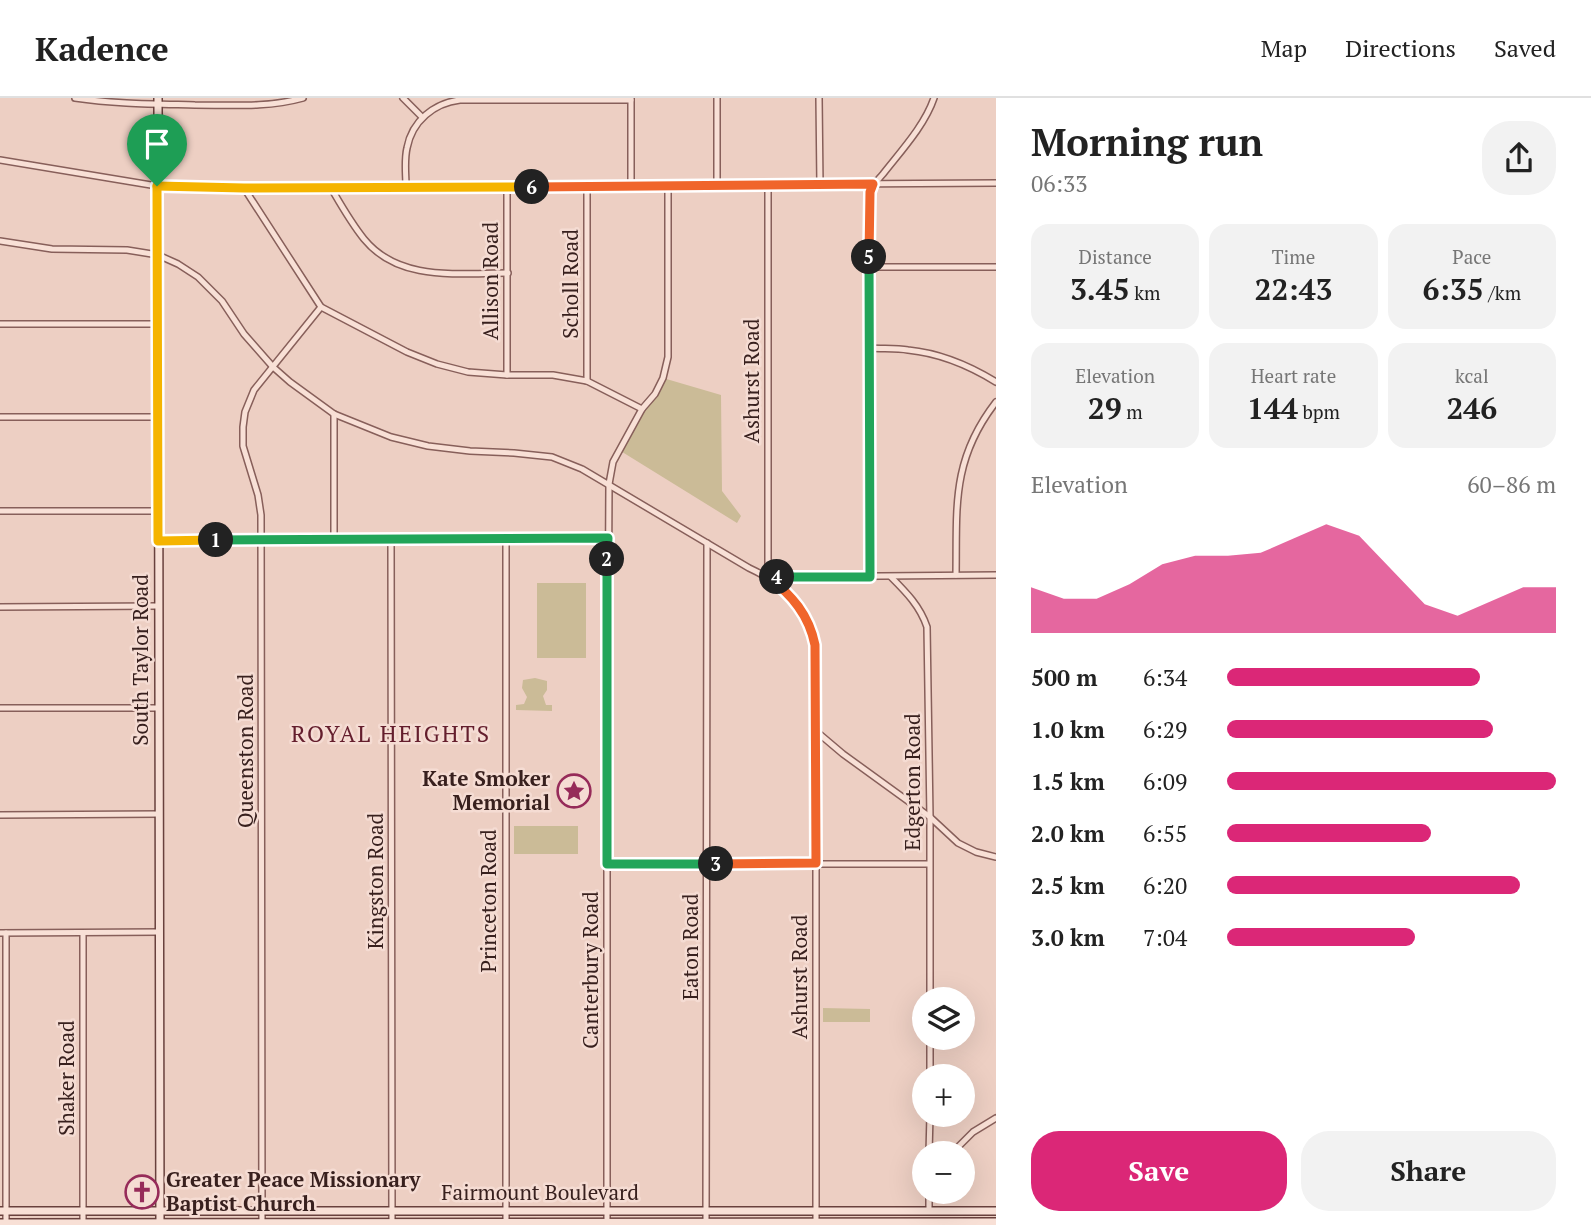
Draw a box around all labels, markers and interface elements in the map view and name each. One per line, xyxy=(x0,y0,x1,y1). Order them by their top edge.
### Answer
text: Kadence xyxy=(35,27,169,70)
text: Map xyxy=(1261,32,1307,64)
text: Directions xyxy=(1345,32,1456,64)
text: Saved xyxy=(1494,32,1556,64)
pin xyxy=(127,114,187,186)
text: Morning run xyxy=(1031,117,1263,167)
button: share xyxy=(1482,121,1556,195)
icon: arrive xyxy=(138,125,176,163)
text: 06:33 xyxy=(1031,168,1088,199)
pin: 6 xyxy=(514,170,550,204)
text: 6 xyxy=(526,174,537,199)
street label: Allison Road xyxy=(476,221,504,340)
street label: Scholl Road xyxy=(556,229,584,339)
pin: 5 xyxy=(852,240,886,274)
text: 5 xyxy=(863,244,874,269)
text: Distance xyxy=(1078,244,1152,269)
text: Time xyxy=(1272,244,1315,269)
text: Pace xyxy=(1452,244,1491,269)
text: 3.45 xyxy=(1070,269,1130,309)
text: 22:43 xyxy=(1254,269,1333,309)
text: 6:35 xyxy=(1423,269,1484,309)
text: km xyxy=(1130,280,1160,305)
text: /km xyxy=(1484,280,1521,305)
street label: Ashurst Road xyxy=(737,318,765,443)
text: Elevation xyxy=(1075,363,1155,388)
text: Heart rate xyxy=(1251,363,1336,388)
text: kcal xyxy=(1455,363,1489,388)
text: 29 xyxy=(1088,388,1122,428)
text: 144 xyxy=(1247,388,1298,428)
text: 246 xyxy=(1446,388,1497,428)
text: m xyxy=(1122,399,1143,424)
text: bpm xyxy=(1298,399,1340,424)
text: Elevation xyxy=(1031,469,1128,500)
text: 60–86 m xyxy=(1467,469,1556,500)
pin: 1 xyxy=(198,522,234,558)
text: 1 xyxy=(210,527,221,552)
pin: 2 xyxy=(590,542,624,576)
text: 2 xyxy=(601,546,612,571)
pin: 4 xyxy=(760,560,794,594)
text: 4 xyxy=(771,564,782,589)
street label: South Taylor Road xyxy=(126,574,154,746)
text: 500 m xyxy=(1031,662,1097,693)
text: 6:34 xyxy=(1143,662,1187,693)
street label: Queenston Road xyxy=(231,674,259,828)
street label: Edgerton Road xyxy=(898,713,926,851)
text: 1.0 km xyxy=(1031,714,1105,745)
text: 6:29 xyxy=(1143,714,1187,745)
district label: ROYAL HEIGHTS xyxy=(291,718,491,749)
place label: Kate Smoker Memorial xyxy=(422,764,550,816)
text: 1.5 km xyxy=(1031,766,1105,797)
text: 6:09 xyxy=(1143,766,1187,797)
place icon: Kate Smoker Memorial xyxy=(555,772,593,810)
street label: Kingston Road xyxy=(361,812,389,949)
text: 2.0 km xyxy=(1031,818,1105,849)
text: 6:55 xyxy=(1143,818,1187,849)
street label: Princeton Road xyxy=(474,829,502,973)
pin: 3 xyxy=(698,846,734,882)
text: 3 xyxy=(710,851,721,876)
text: 2.5 km xyxy=(1031,870,1105,901)
text: 6:20 xyxy=(1143,870,1187,901)
street label: Canterbury Road xyxy=(576,891,604,1049)
street label: Eaton Road xyxy=(676,893,704,1000)
street label: Ashurst Road xyxy=(785,914,813,1039)
text: 3.0 km xyxy=(1031,922,1105,953)
text: 7:04 xyxy=(1143,922,1187,953)
map controls xyxy=(912,987,975,1204)
button: layers xyxy=(912,987,975,1050)
street label: Shaker Road xyxy=(52,1020,80,1136)
button: + xyxy=(912,1064,975,1127)
button: Save xyxy=(1031,1131,1287,1211)
button: Share xyxy=(1301,1131,1556,1211)
button: − xyxy=(912,1141,975,1204)
place label: Greater Peace Missionary Baptist Church xyxy=(166,1165,421,1217)
church icon: Greater Peace Missionary Baptist Church xyxy=(123,1173,161,1211)
street label: Fairmount Boulevard xyxy=(441,1178,639,1206)

